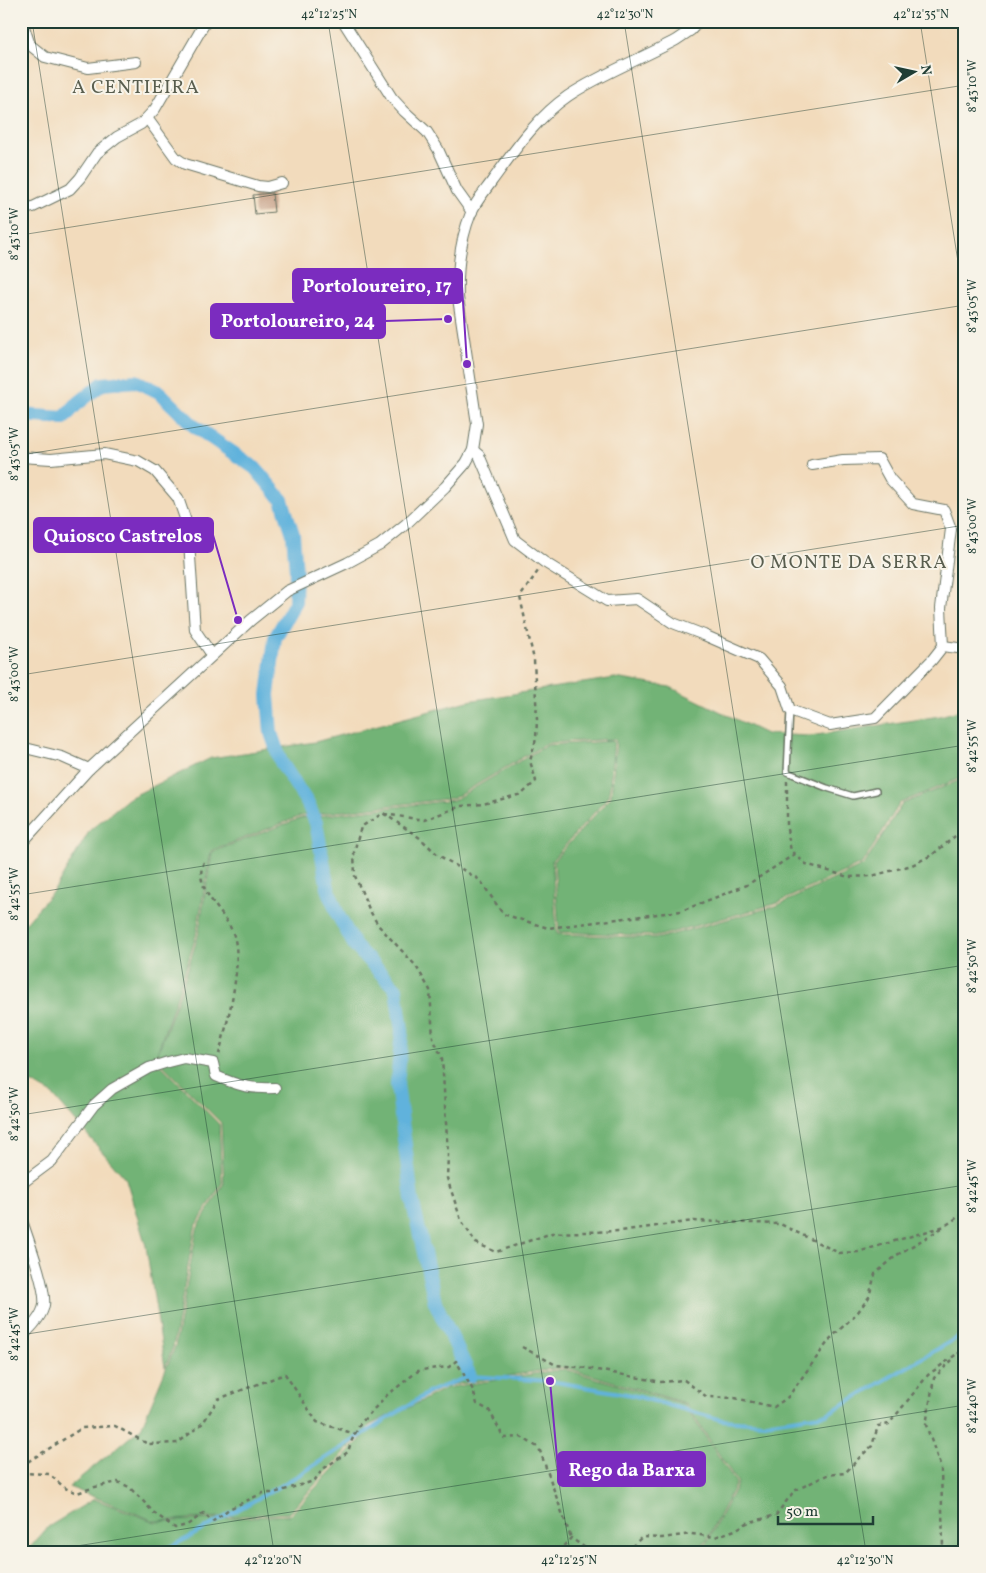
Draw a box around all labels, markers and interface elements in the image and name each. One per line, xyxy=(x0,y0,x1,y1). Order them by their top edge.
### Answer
text: 42°12'25"N xyxy=(301,7,357,23)
text: 42°12'30"N xyxy=(596,7,654,23)
text: 42°12'35"N xyxy=(893,7,949,23)
north arrow xyxy=(888,48,938,98)
text: 8°43'10"W xyxy=(965,59,981,113)
text: N xyxy=(915,64,936,77)
district label: A CENTIEIRA xyxy=(72,75,200,101)
text: 8°43'10"W xyxy=(7,207,23,261)
callout: Portoloureiro, 17 xyxy=(293,269,462,303)
text: Portoloureiro, 17 xyxy=(302,274,452,300)
text: 8°43'05"W xyxy=(965,279,981,333)
callout: Portoloureiro, 24 xyxy=(211,304,385,338)
text: Portoloureiro, 24 xyxy=(221,309,375,335)
text: 8°43'05"W xyxy=(7,427,23,481)
text: 8°43'00"W xyxy=(965,498,981,554)
callout: Quiosco Castrelos xyxy=(34,518,213,552)
text: Quiosco Castrelos xyxy=(44,524,202,550)
district label: O MONTE DA SERRA xyxy=(750,550,948,576)
text: 8°43'00"W xyxy=(7,646,23,702)
text: 8°42'55"W xyxy=(965,719,981,773)
text: 8°42'55"W xyxy=(7,867,23,921)
text: 8°42'50"W xyxy=(965,939,981,993)
text: 8°42'50"W xyxy=(7,1087,23,1141)
text: 8°42'45"W xyxy=(965,1159,981,1213)
text: 8°42'45"W xyxy=(7,1307,23,1361)
text: 8°42'40"W xyxy=(965,1378,981,1434)
callout: Rego da Barxa xyxy=(558,1452,705,1486)
text: Rego da Barxa xyxy=(569,1458,695,1484)
scale bar xyxy=(778,1493,874,1525)
text: 50 m xyxy=(786,1502,818,1523)
text: 42°12'20"N xyxy=(244,1553,302,1569)
text: 42°12'25"N xyxy=(541,1553,597,1569)
text: 42°12'30"N xyxy=(836,1553,894,1569)

